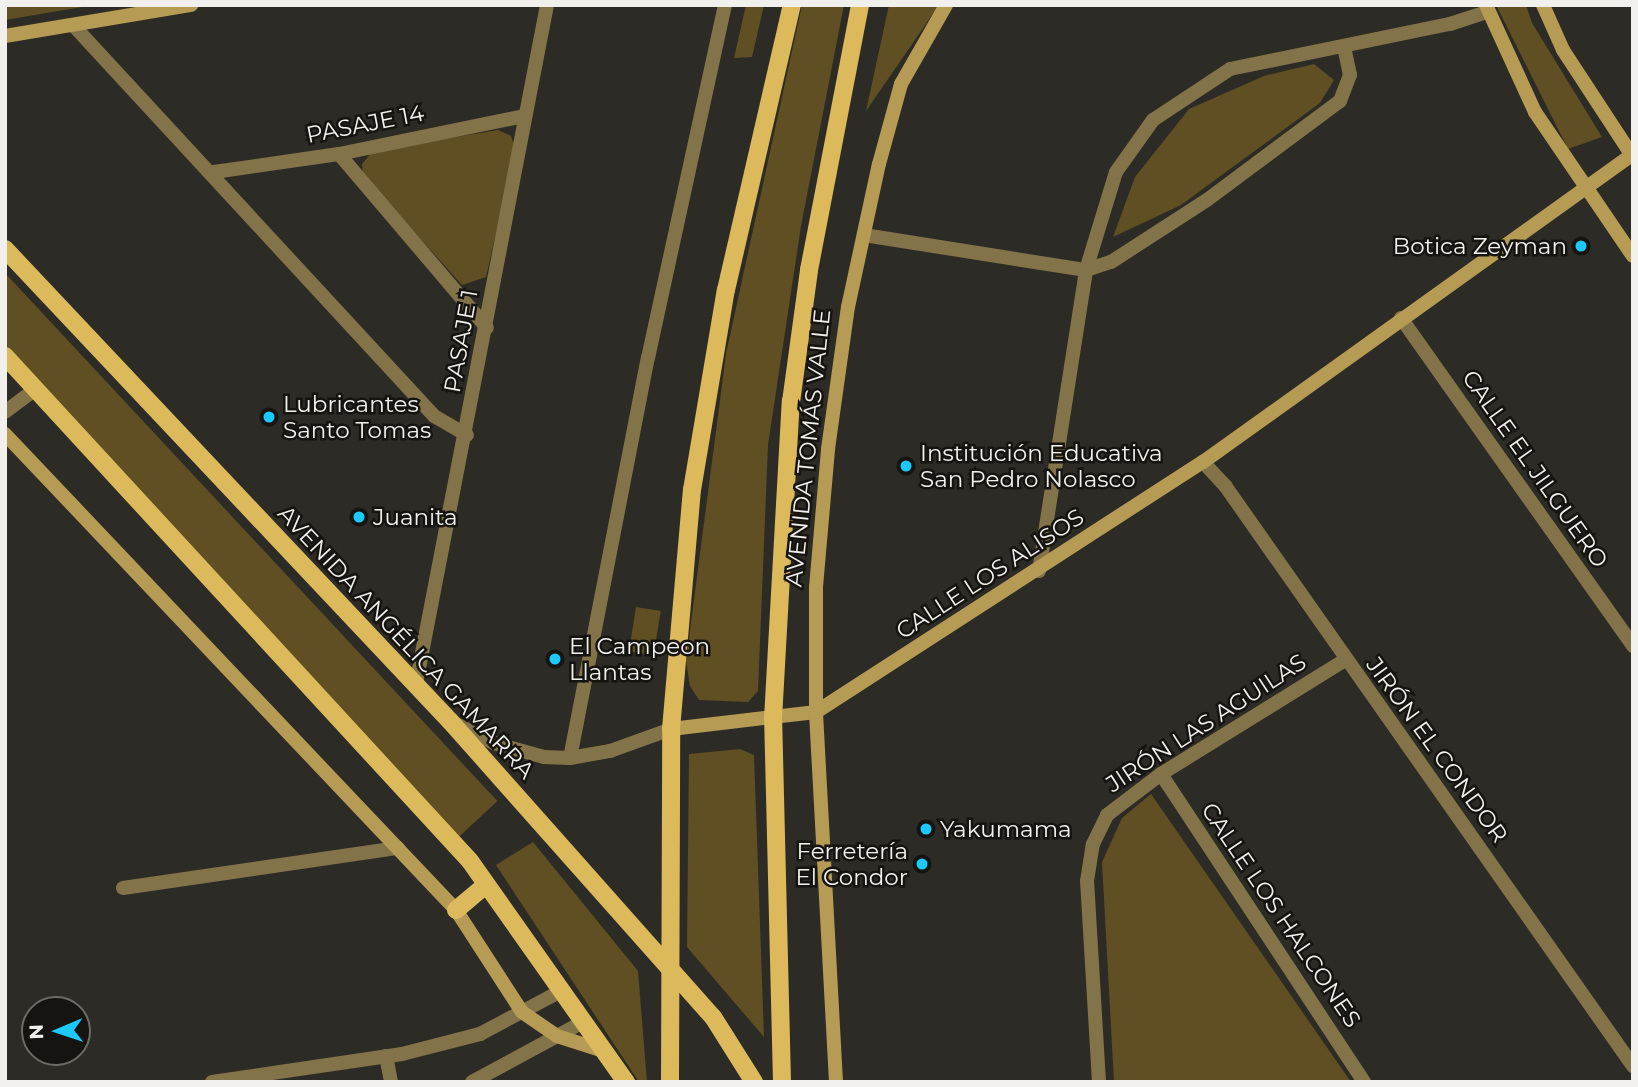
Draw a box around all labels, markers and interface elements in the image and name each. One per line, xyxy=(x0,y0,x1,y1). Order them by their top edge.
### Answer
street label: PASAJE 14 xyxy=(304,99,426,149)
place label: Botica Zeyman xyxy=(1393,232,1567,260)
marker: Botica Zeyman xyxy=(1573,238,1589,254)
street label: PASAJE 1 xyxy=(438,287,484,395)
street label: AVENIDA TOMÁS VALLE xyxy=(780,308,836,588)
street label: CALLE EL JILGUERO xyxy=(1456,365,1614,573)
place label: Lubricantes Santo Tomas xyxy=(283,390,431,444)
marker: Lubricantes Santo Tomas xyxy=(261,409,277,425)
place label: Institución Educativa San Pedro Nolasco xyxy=(920,439,1163,493)
marker: Institución Educativa San Pedro Nolasco xyxy=(898,458,914,474)
street label: AVENIDA ANGÉLICA GAMARRA xyxy=(272,500,540,784)
place label: Juanita xyxy=(373,503,458,531)
street label: CALLE LOS ALISOS xyxy=(891,503,1089,645)
marker: Juanita xyxy=(351,509,367,525)
place label: El Campeon Llantas xyxy=(569,632,710,686)
street label: JIRÓN LAS AGUILAS xyxy=(1101,648,1311,798)
marker: El Campeon Llantas xyxy=(547,651,563,667)
street label: JIRÓN EL CONDOR xyxy=(1360,652,1514,848)
street label: CALLE LOS HALCONES xyxy=(1195,797,1367,1033)
place label: Yakumama xyxy=(940,815,1072,843)
marker: Yakumama xyxy=(918,821,934,837)
place label: Ferretería El Condor xyxy=(795,837,908,891)
marker: Ferretería El Condor xyxy=(914,856,930,872)
north arrow xyxy=(21,996,91,1066)
text: N xyxy=(25,1024,48,1040)

